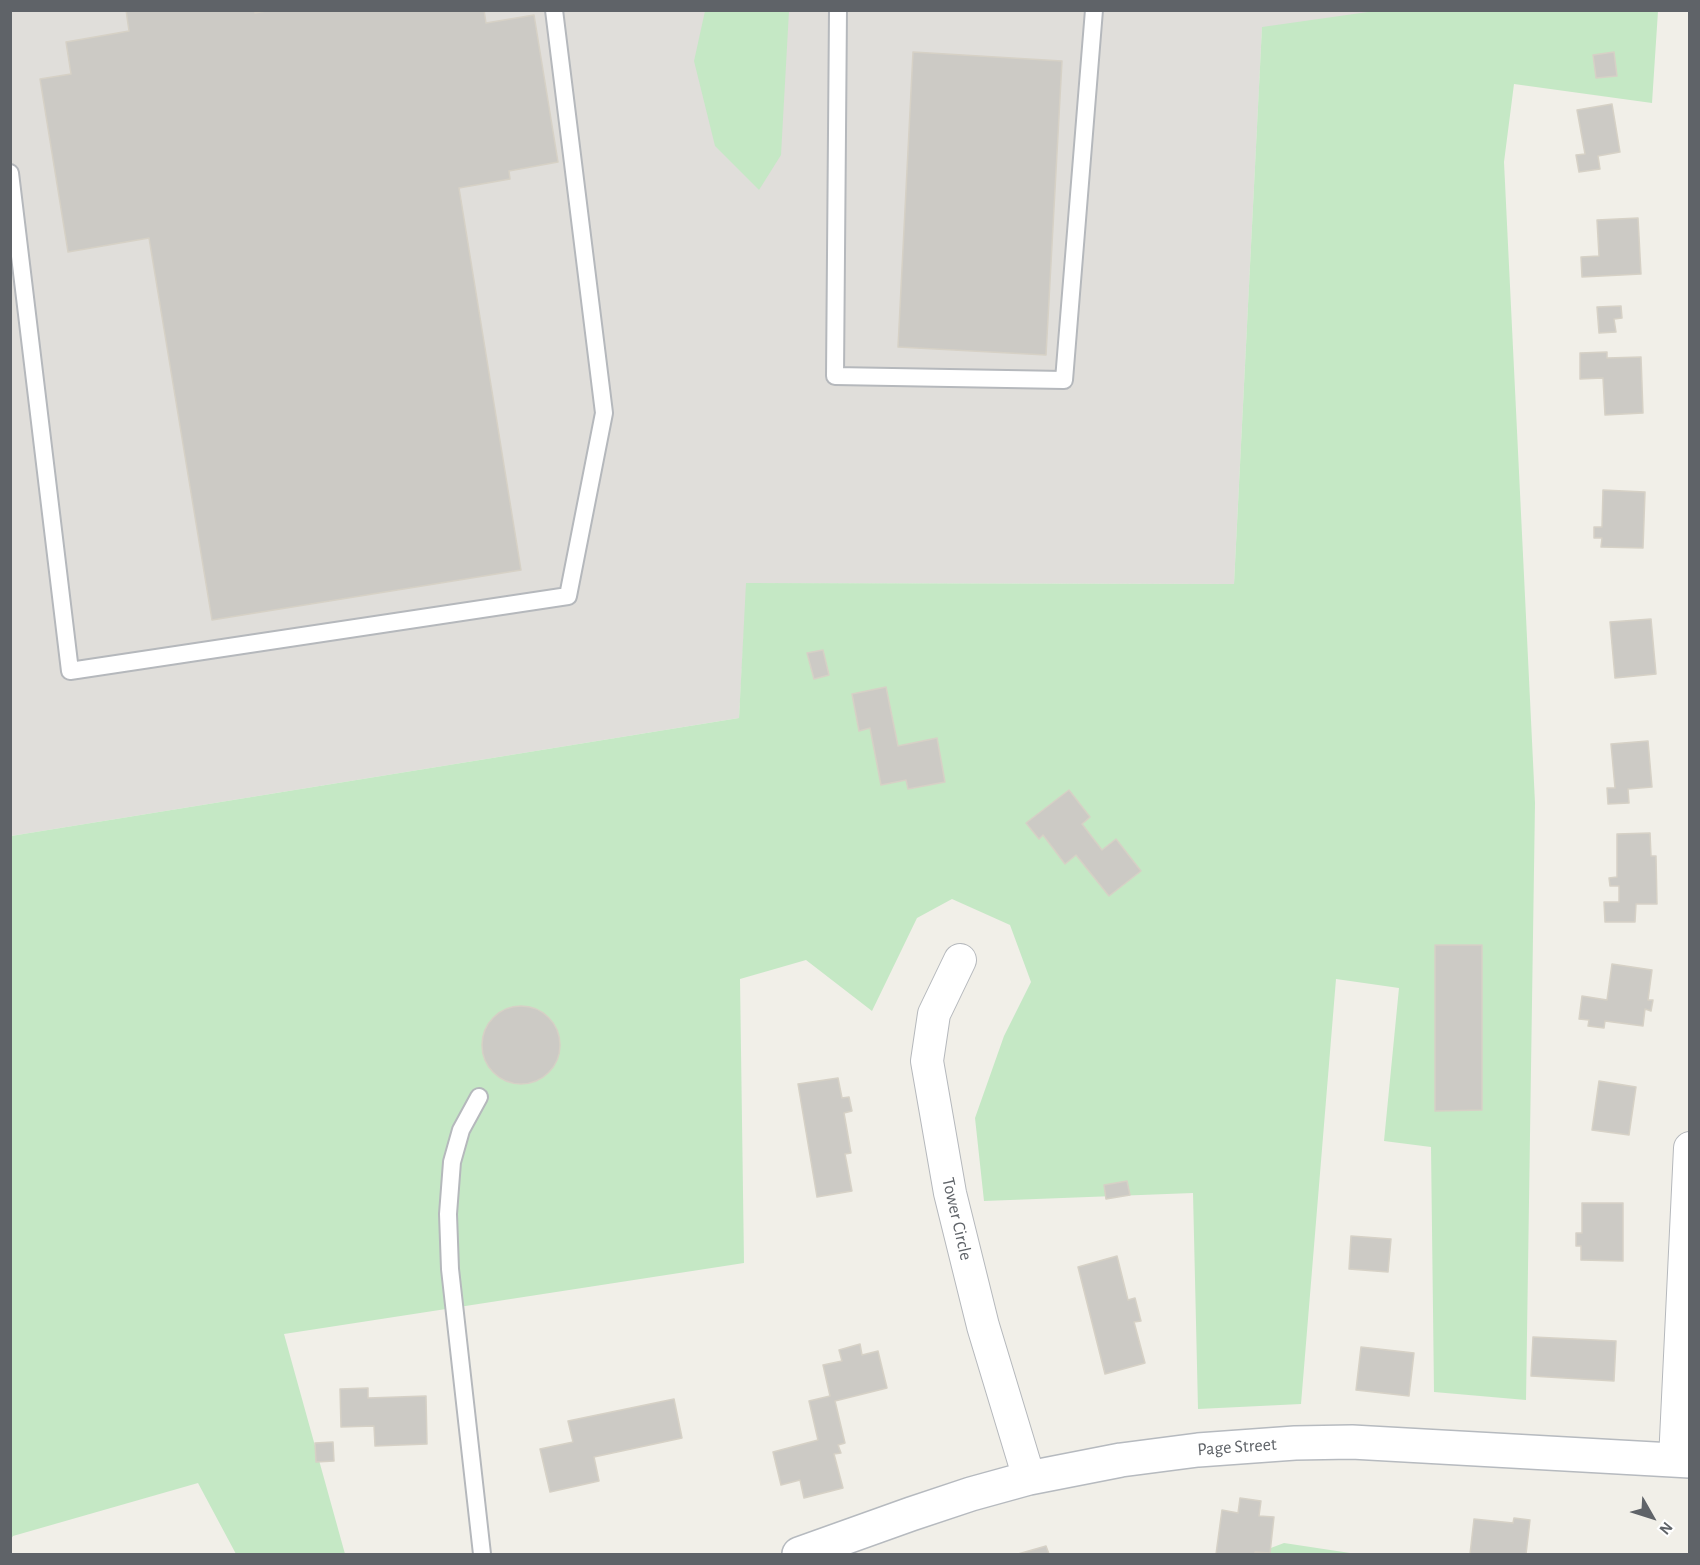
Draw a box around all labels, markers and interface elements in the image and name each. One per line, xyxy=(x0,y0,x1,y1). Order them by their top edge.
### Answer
street label: Tower Circle xyxy=(937,1175,977,1263)
street label: Page Street xyxy=(1197,1433,1277,1461)
north arrow xyxy=(1622,1487,1682,1547)
text: N xyxy=(1656,1519,1676,1538)

